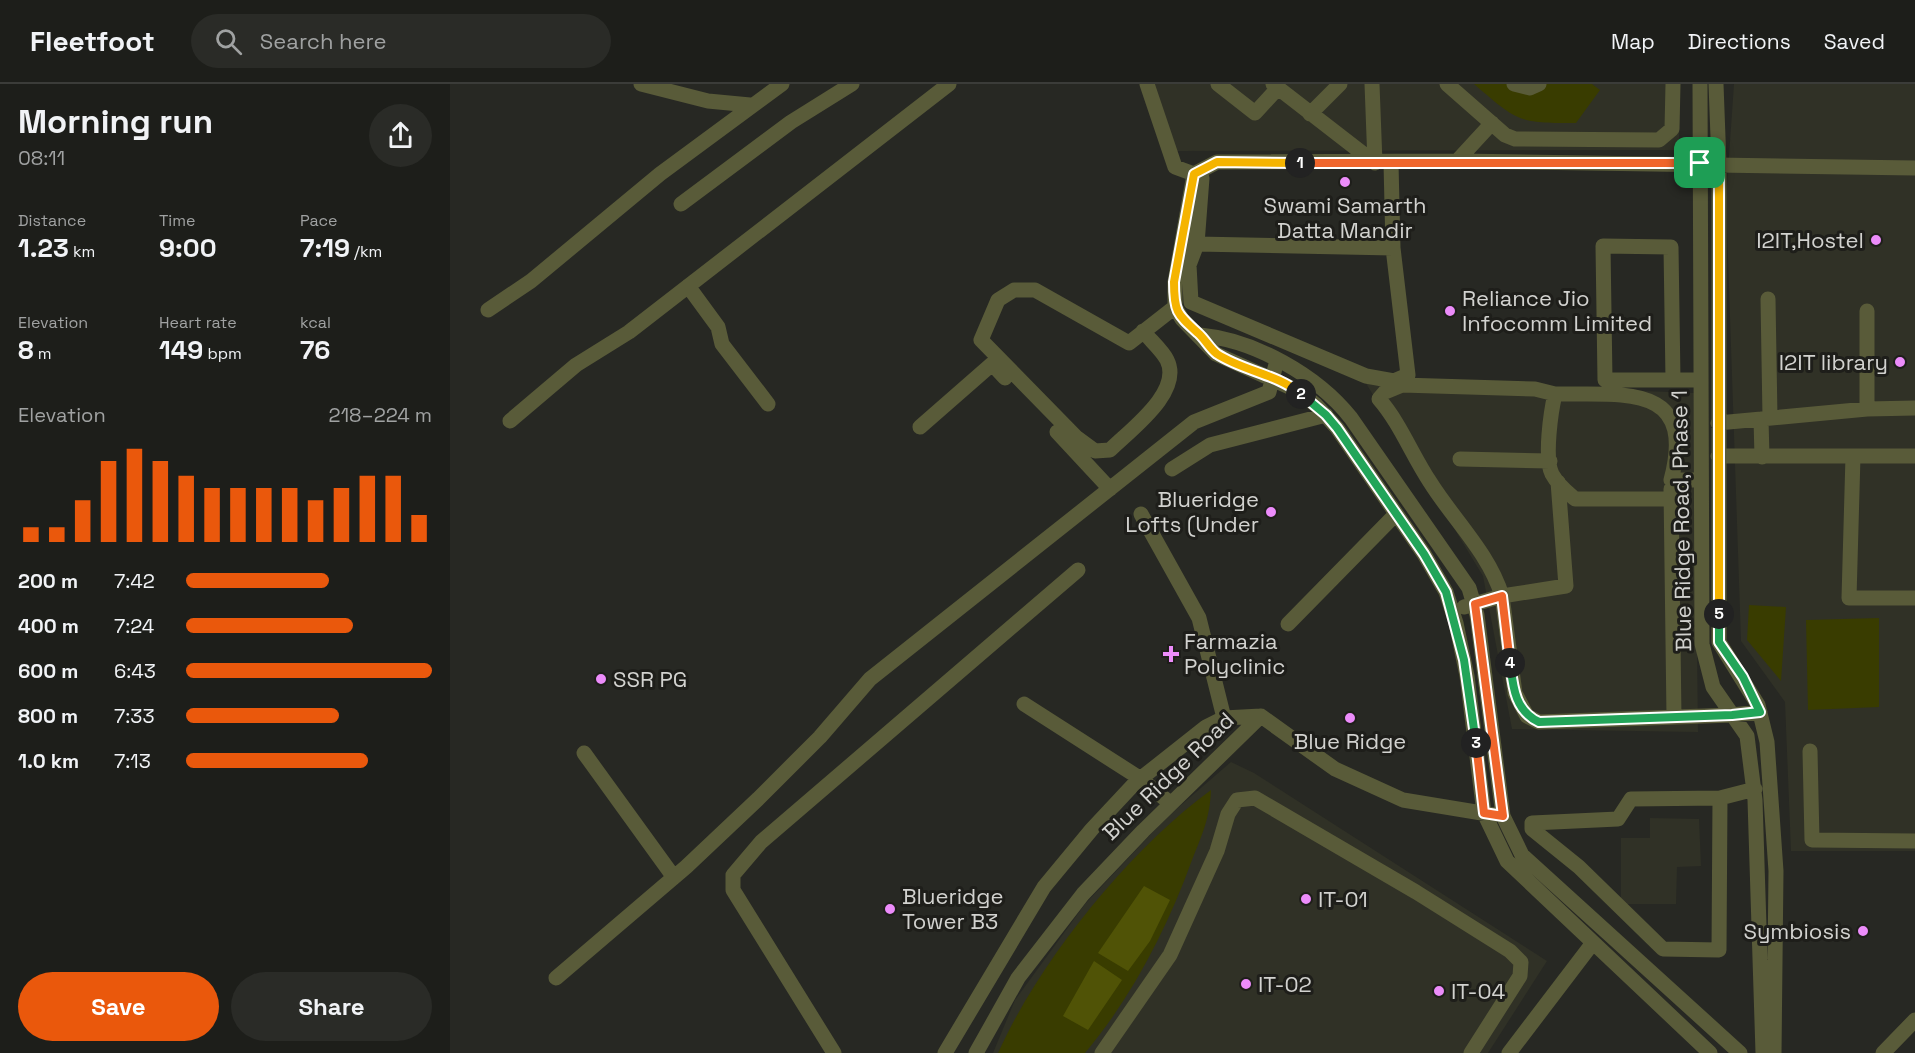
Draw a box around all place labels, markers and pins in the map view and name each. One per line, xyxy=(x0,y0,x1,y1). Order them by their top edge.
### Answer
pin xyxy=(1674,137,1725,188)
pin: 1 xyxy=(1285,148,1315,178)
marker: Swami Samarth Datta Mandir xyxy=(1338,175,1352,189)
place label: Swami Samarth Datta Mandir xyxy=(1263,191,1427,244)
place label: I2IT,Hostel xyxy=(1756,226,1864,254)
marker: I2IT,Hostel xyxy=(1869,233,1883,247)
place label: Reliance Jio Infocomm Limited xyxy=(1462,284,1652,337)
marker: Reliance Jio Infocomm Limited xyxy=(1443,304,1457,318)
place label: I2IT library xyxy=(1779,348,1888,376)
marker: I2IT library xyxy=(1893,355,1907,369)
pin: 2 xyxy=(1286,379,1316,409)
place label: Blueridge Lofts (Under xyxy=(1125,485,1259,538)
marker: Blueridge Lofts (Under xyxy=(1264,505,1278,519)
pin: 5 xyxy=(1704,599,1734,629)
place label: Farmazia Polyclinic xyxy=(1184,627,1285,680)
marker: Farmazia Polyclinic xyxy=(1162,645,1180,663)
pin: 4 xyxy=(1495,648,1525,678)
place label: SSR PG xyxy=(613,665,687,693)
marker: SSR PG xyxy=(594,672,608,686)
marker: Blue Ridge xyxy=(1343,711,1357,725)
place label: Blue Ridge xyxy=(1294,727,1406,755)
pin: 3 xyxy=(1461,728,1491,758)
place label: Blueridge Tower B3 xyxy=(902,882,1003,935)
place label: IT-01 xyxy=(1318,885,1368,913)
marker: IT-01 xyxy=(1299,892,1313,906)
marker: Blueridge Tower B3 xyxy=(883,902,897,916)
place label: Symbiosis xyxy=(1743,917,1851,945)
marker: Symbiosis xyxy=(1856,924,1870,938)
place label: IT-02 xyxy=(1258,970,1312,998)
marker: IT-02 xyxy=(1239,977,1253,991)
place label: IT-04 xyxy=(1451,977,1506,1005)
marker: IT-04 xyxy=(1432,984,1446,998)

